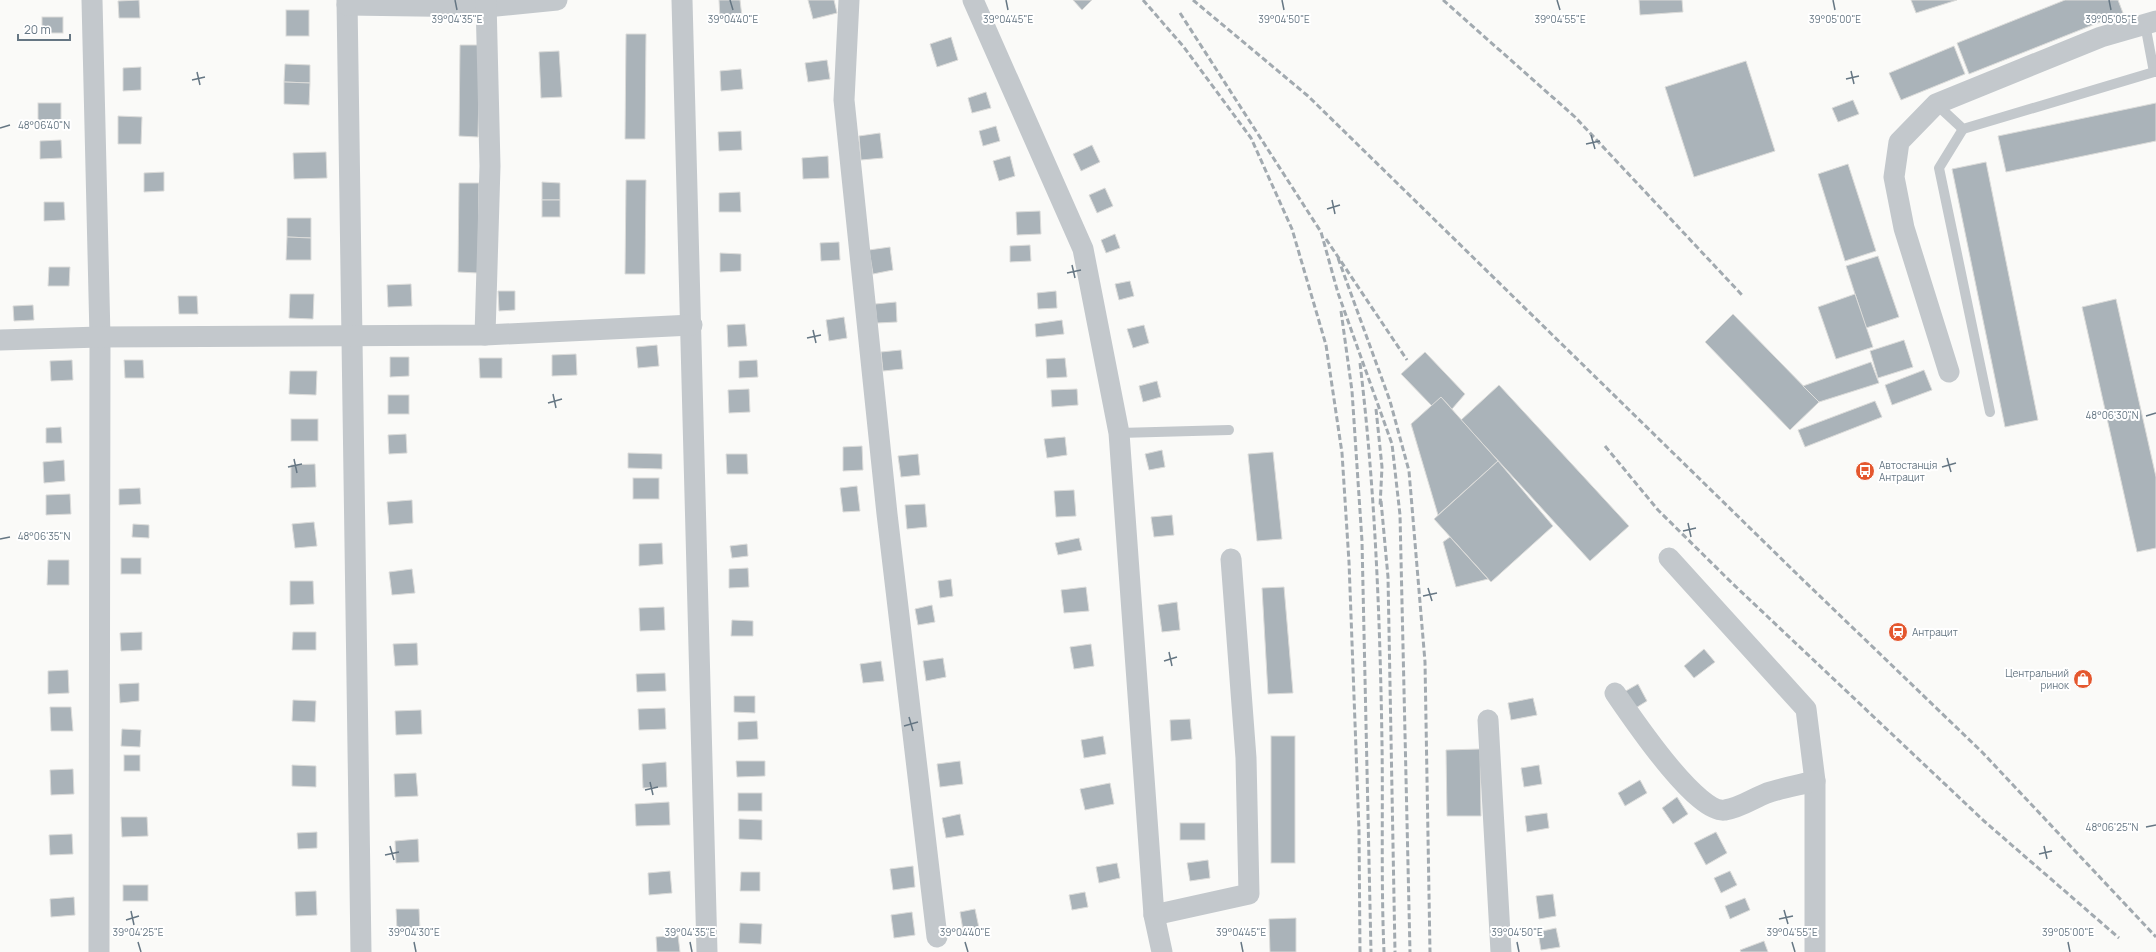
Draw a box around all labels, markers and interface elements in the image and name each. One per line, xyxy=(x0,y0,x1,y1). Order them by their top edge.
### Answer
text: 39°04'35"E xyxy=(432,12,483,26)
text: 39°04'40"E xyxy=(708,12,759,26)
text: 39°04'45"E xyxy=(983,12,1033,26)
text: 39°04'50"E xyxy=(1258,12,1310,26)
text: 39°04'55"E xyxy=(1534,12,1586,26)
text: 39°05'00"E xyxy=(1809,12,1861,26)
text: 39°05'05"E xyxy=(2085,12,2137,26)
scale bar xyxy=(18,16,70,42)
text: 20 m xyxy=(24,21,51,38)
text: 48°06'40"N xyxy=(18,118,70,132)
text: 48°06'30"N xyxy=(2085,408,2139,422)
place label: Автостанція Антрацит xyxy=(1879,458,1937,484)
bus stop icon: Автостанція Антрацит xyxy=(1854,460,1876,482)
text: 48°06'35"N xyxy=(18,529,71,543)
station icon: Антрацит xyxy=(1887,621,1909,643)
place label: Антрацит xyxy=(1912,625,1958,639)
place label: Центральний ринок xyxy=(2005,666,2070,692)
shop icon: Центральний ринок xyxy=(2072,668,2094,690)
text: 48°06'25"N xyxy=(2086,820,2139,834)
text: 39°04'25"E xyxy=(112,925,164,939)
text: 39°04'30"E xyxy=(388,925,440,939)
text: 39°04'35"E xyxy=(665,925,716,939)
text: 39°04'40"E xyxy=(940,925,991,939)
text: 39°04'45"E xyxy=(1216,925,1266,939)
text: 39°04'50"E xyxy=(1491,925,1543,939)
text: 39°04'55"E xyxy=(1766,925,1818,939)
text: 39°05'00"E xyxy=(2042,925,2094,939)

